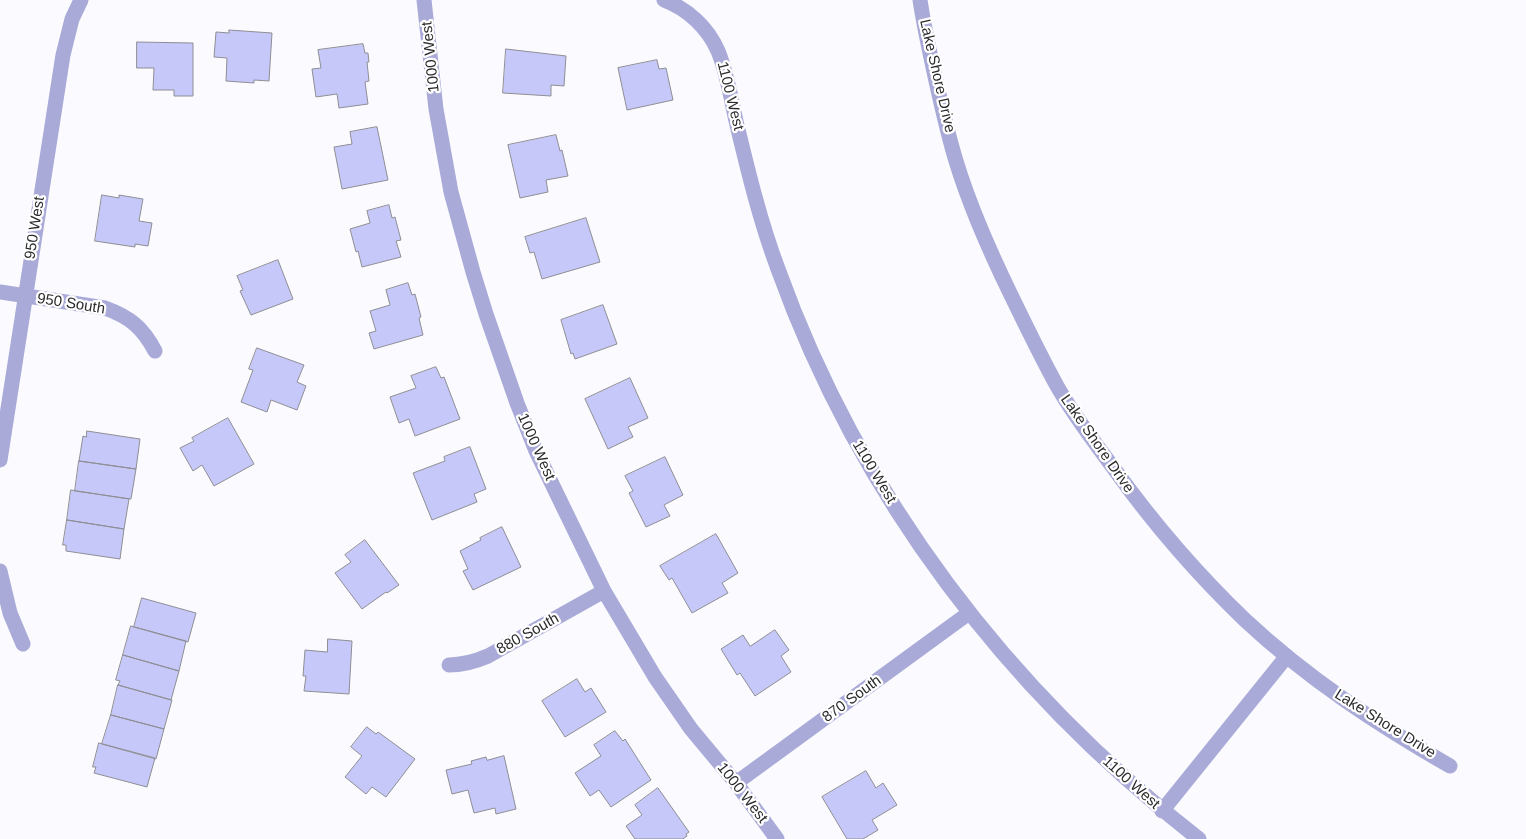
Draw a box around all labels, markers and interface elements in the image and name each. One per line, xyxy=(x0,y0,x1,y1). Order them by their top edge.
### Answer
street label: Lake Shore Drive xyxy=(915,18,959,134)
street label: 1000 West xyxy=(418,21,444,93)
street label: 1100 West xyxy=(713,60,747,132)
street label: 950 West xyxy=(21,195,49,261)
street label: 950 South xyxy=(36,290,106,318)
street label: Lake Shore Drive xyxy=(1056,391,1138,497)
street label: 1000 West xyxy=(513,411,559,483)
street label: 1100 West xyxy=(848,437,900,507)
street label: 880 South xyxy=(494,610,562,658)
street label: 870 South xyxy=(819,672,885,726)
street label: Lake Shore Drive xyxy=(1331,686,1439,762)
street label: 1100 West xyxy=(1099,753,1163,813)
street label: 1000 West xyxy=(713,759,771,827)

